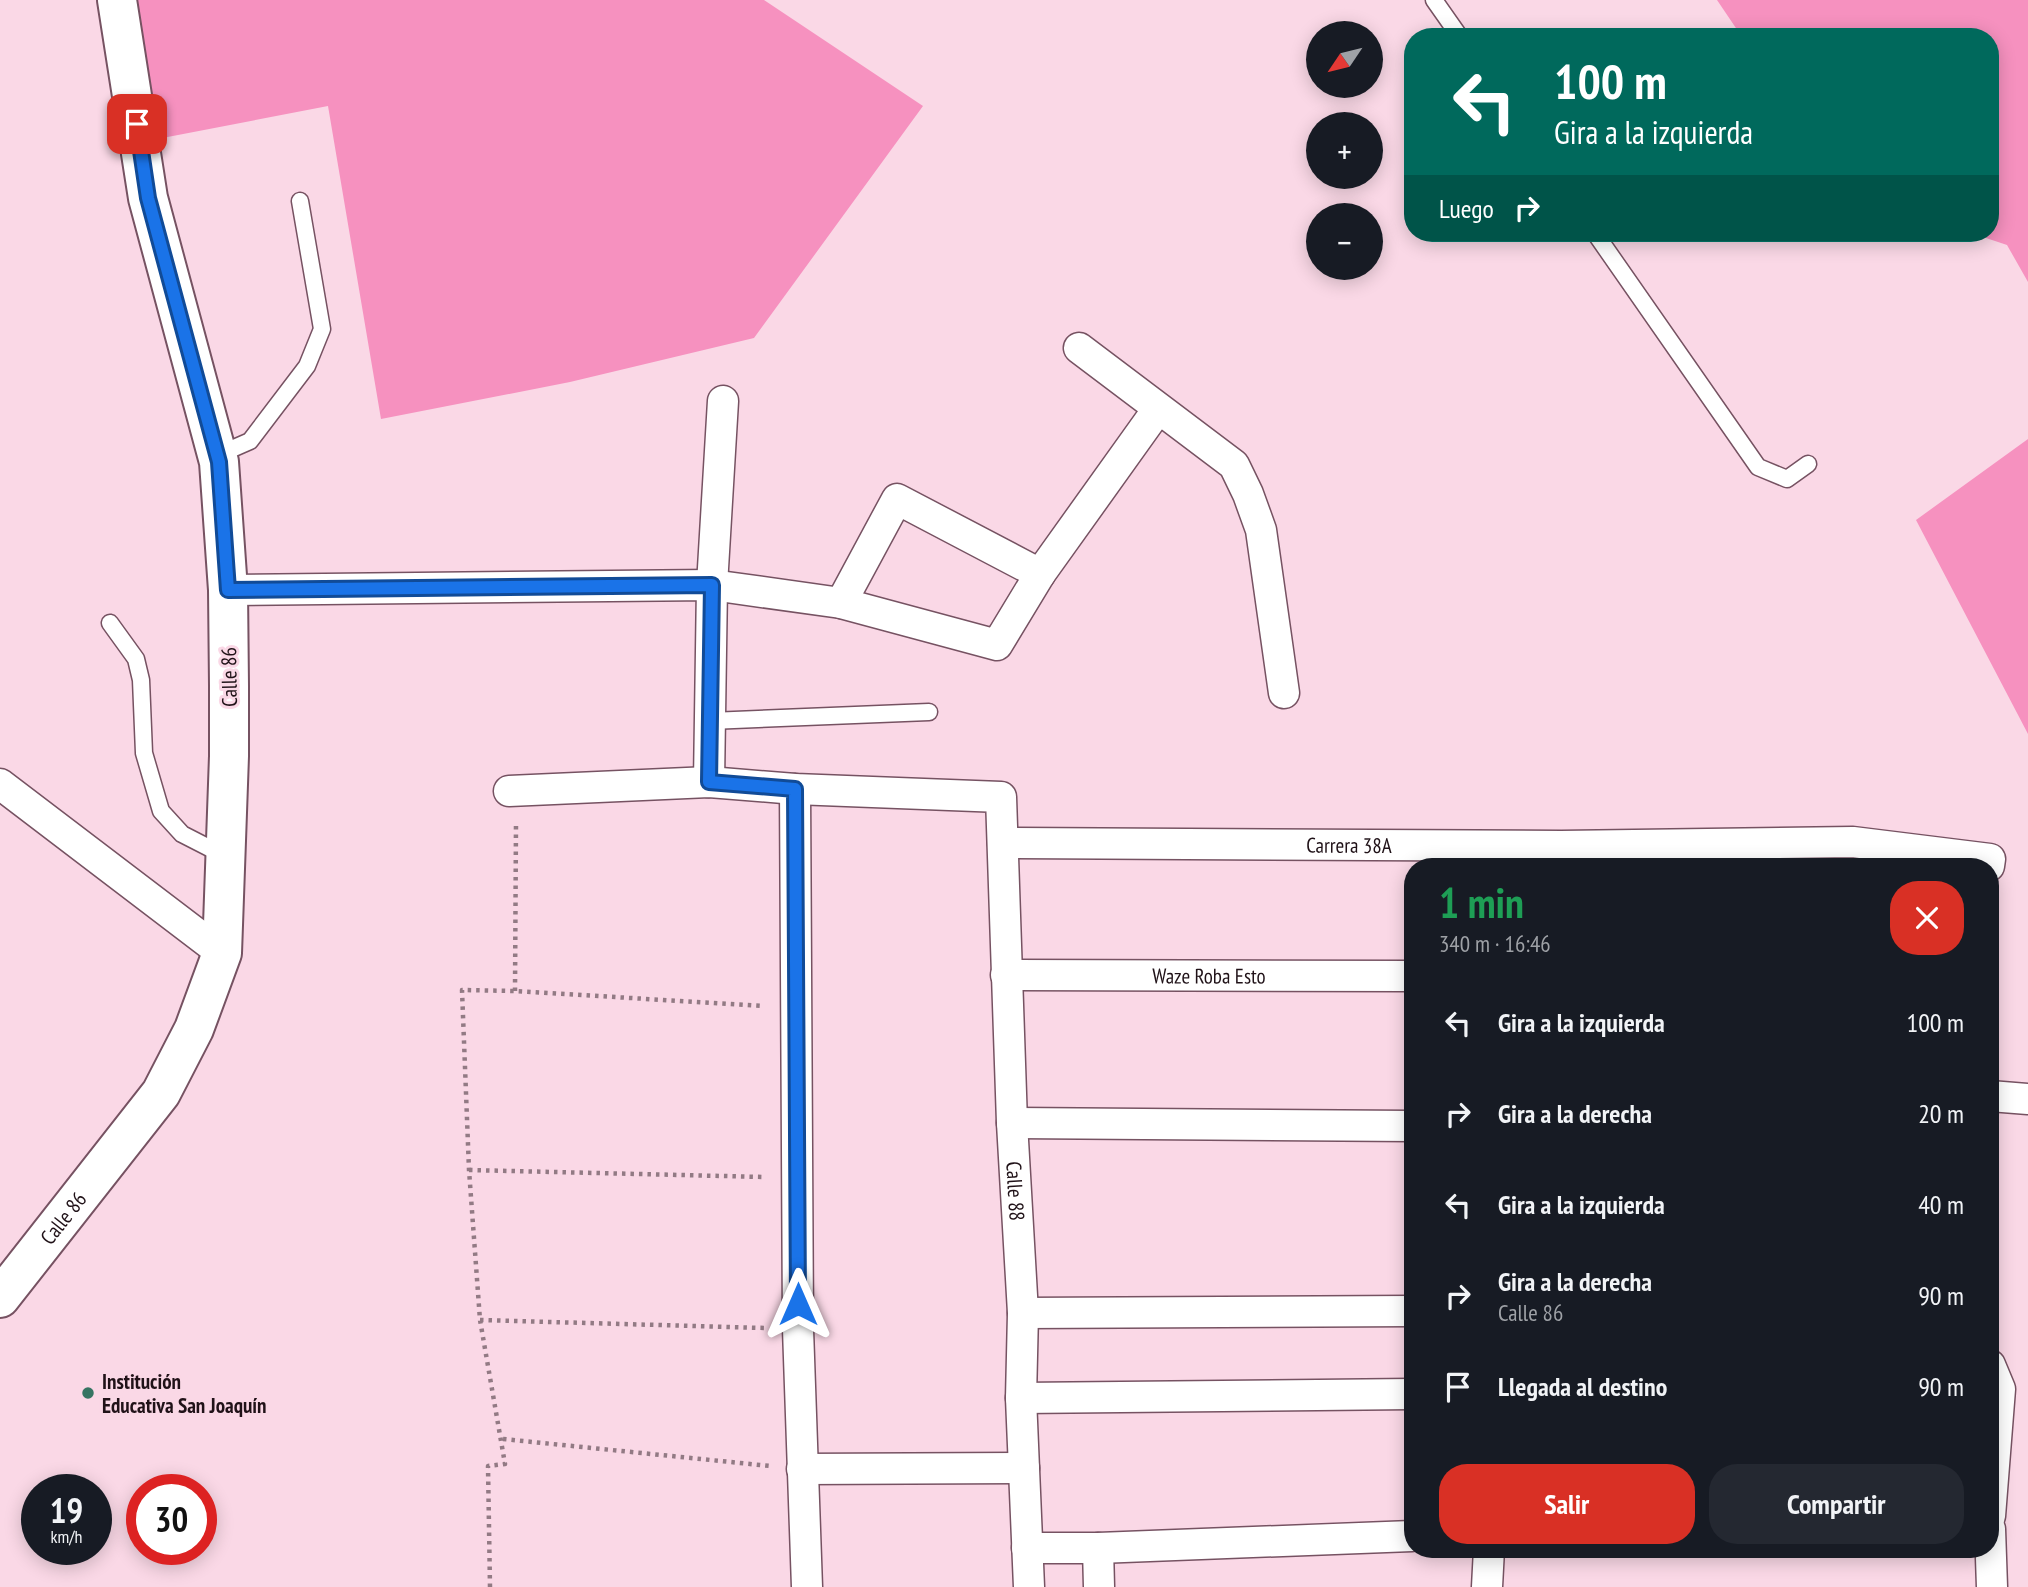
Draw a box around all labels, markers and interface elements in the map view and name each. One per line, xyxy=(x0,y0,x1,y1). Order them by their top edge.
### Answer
north arrow xyxy=(1306,21,1382,98)
map controls xyxy=(1306,21,1383,280)
text: 100 m xyxy=(1554,49,1667,113)
icon: left xyxy=(1439,56,1530,147)
pin xyxy=(107,94,167,154)
icon: arrive xyxy=(118,105,156,143)
text: Gira a la izquierda xyxy=(1554,111,1753,153)
button: + xyxy=(1306,112,1383,189)
icon: right xyxy=(1508,189,1546,227)
text: Luego xyxy=(1439,192,1494,225)
button: − xyxy=(1306,203,1383,280)
street label: Calle 86 xyxy=(215,647,243,707)
street label: Carrera 38A xyxy=(1306,831,1392,859)
text: 1 min xyxy=(1439,875,1524,930)
button: close xyxy=(1890,881,1964,955)
text: 340 m · 16:46 xyxy=(1439,929,1551,958)
street label: Waze Roba Esto xyxy=(1152,962,1266,989)
icon: left xyxy=(1439,1004,1477,1042)
text: Gira a la izquierda xyxy=(1498,1006,1665,1039)
text: 100 m xyxy=(1906,1006,1964,1039)
icon: right xyxy=(1439,1095,1477,1133)
text: Gira a la derecha xyxy=(1498,1097,1652,1130)
text: 20 m xyxy=(1918,1097,1964,1130)
street label: Calle 88 xyxy=(1001,1161,1031,1222)
street label: Calle 86 xyxy=(34,1186,92,1250)
icon: left xyxy=(1439,1186,1477,1224)
text: Gira a la izquierda xyxy=(1498,1188,1665,1221)
text: 40 m xyxy=(1918,1188,1964,1221)
text: Gira a la derecha xyxy=(1498,1265,1652,1298)
position arrow xyxy=(761,1267,835,1341)
icon: right xyxy=(1439,1277,1477,1315)
text: 90 m xyxy=(1918,1279,1964,1312)
text: Calle 86 xyxy=(1498,1298,1563,1327)
place label: Institución Educativa San Joaquín xyxy=(102,1368,267,1419)
icon: arrive xyxy=(1439,1368,1477,1406)
text: Llegada al destino xyxy=(1498,1370,1667,1403)
text: 90 m xyxy=(1918,1370,1964,1403)
marker: Institución Educativa San Joaquín xyxy=(80,1385,96,1401)
button: Salir xyxy=(1439,1464,1695,1544)
button: Compartir xyxy=(1709,1464,1964,1544)
speed limit sign: 30 xyxy=(126,1474,217,1565)
text: 19 xyxy=(50,1487,83,1533)
text: km/h xyxy=(51,1525,82,1548)

